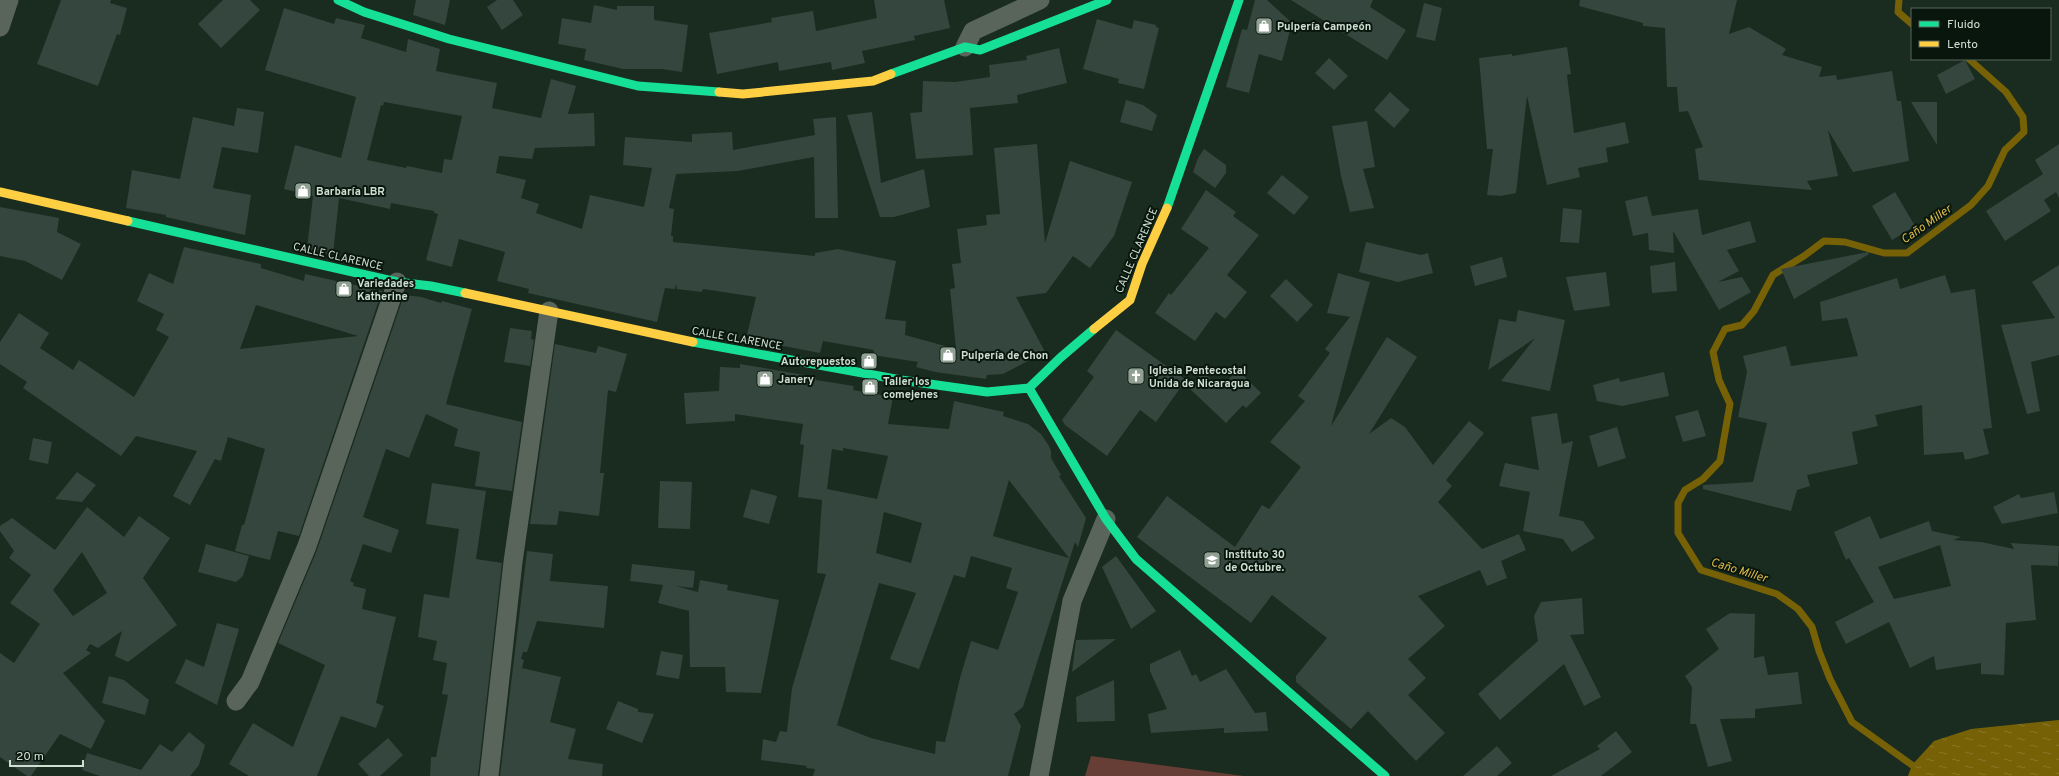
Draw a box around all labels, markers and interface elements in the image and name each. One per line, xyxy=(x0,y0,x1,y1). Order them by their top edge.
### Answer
legend xyxy=(1911,8,2051,60)
shop icon: Pulpería Campeón xyxy=(1254,16,1274,36)
text: Fluido xyxy=(1947,17,1980,33)
place label: Pulpería Campeón xyxy=(1277,20,1371,34)
text: Lento xyxy=(1947,37,1978,53)
shop icon: Barbaría LBR xyxy=(293,181,313,201)
place label: Barbaría LBR xyxy=(316,185,385,199)
water label: Caño Miller xyxy=(1898,201,1956,248)
street label: CALLE CLARENCE xyxy=(1113,206,1161,295)
street label: CALLE CLARENCE xyxy=(292,240,384,274)
place label: Variedades Katherine xyxy=(357,277,414,304)
shop icon: Variedades Katherine xyxy=(334,279,354,299)
street label: CALLE CLARENCE xyxy=(691,324,783,354)
shop icon: Pulpería de Chon xyxy=(938,345,958,365)
place label: Pulpería de Chon xyxy=(961,349,1048,363)
shop icon: Autorepuestos xyxy=(859,351,879,371)
place label: Autorepuestos xyxy=(781,355,856,369)
place label: Iglesia Pentecostal Unida de Nicaragua xyxy=(1149,364,1250,391)
church icon: Iglesia Pentecostal Unida de Nicaragua xyxy=(1126,366,1146,386)
shop icon: Janery xyxy=(755,369,775,389)
place label: Janery xyxy=(778,373,814,387)
place label: Taller los comejenes xyxy=(883,375,938,402)
shop icon: Taller los comejenes xyxy=(860,377,880,397)
place label: Instituto 30 de Octubre. xyxy=(1225,548,1285,575)
school or university icon: Instituto 30 de Octubre. xyxy=(1202,550,1222,570)
water label: Caño Miller xyxy=(1708,555,1770,588)
scale bar xyxy=(10,742,83,768)
text: 20 m xyxy=(16,749,44,765)

